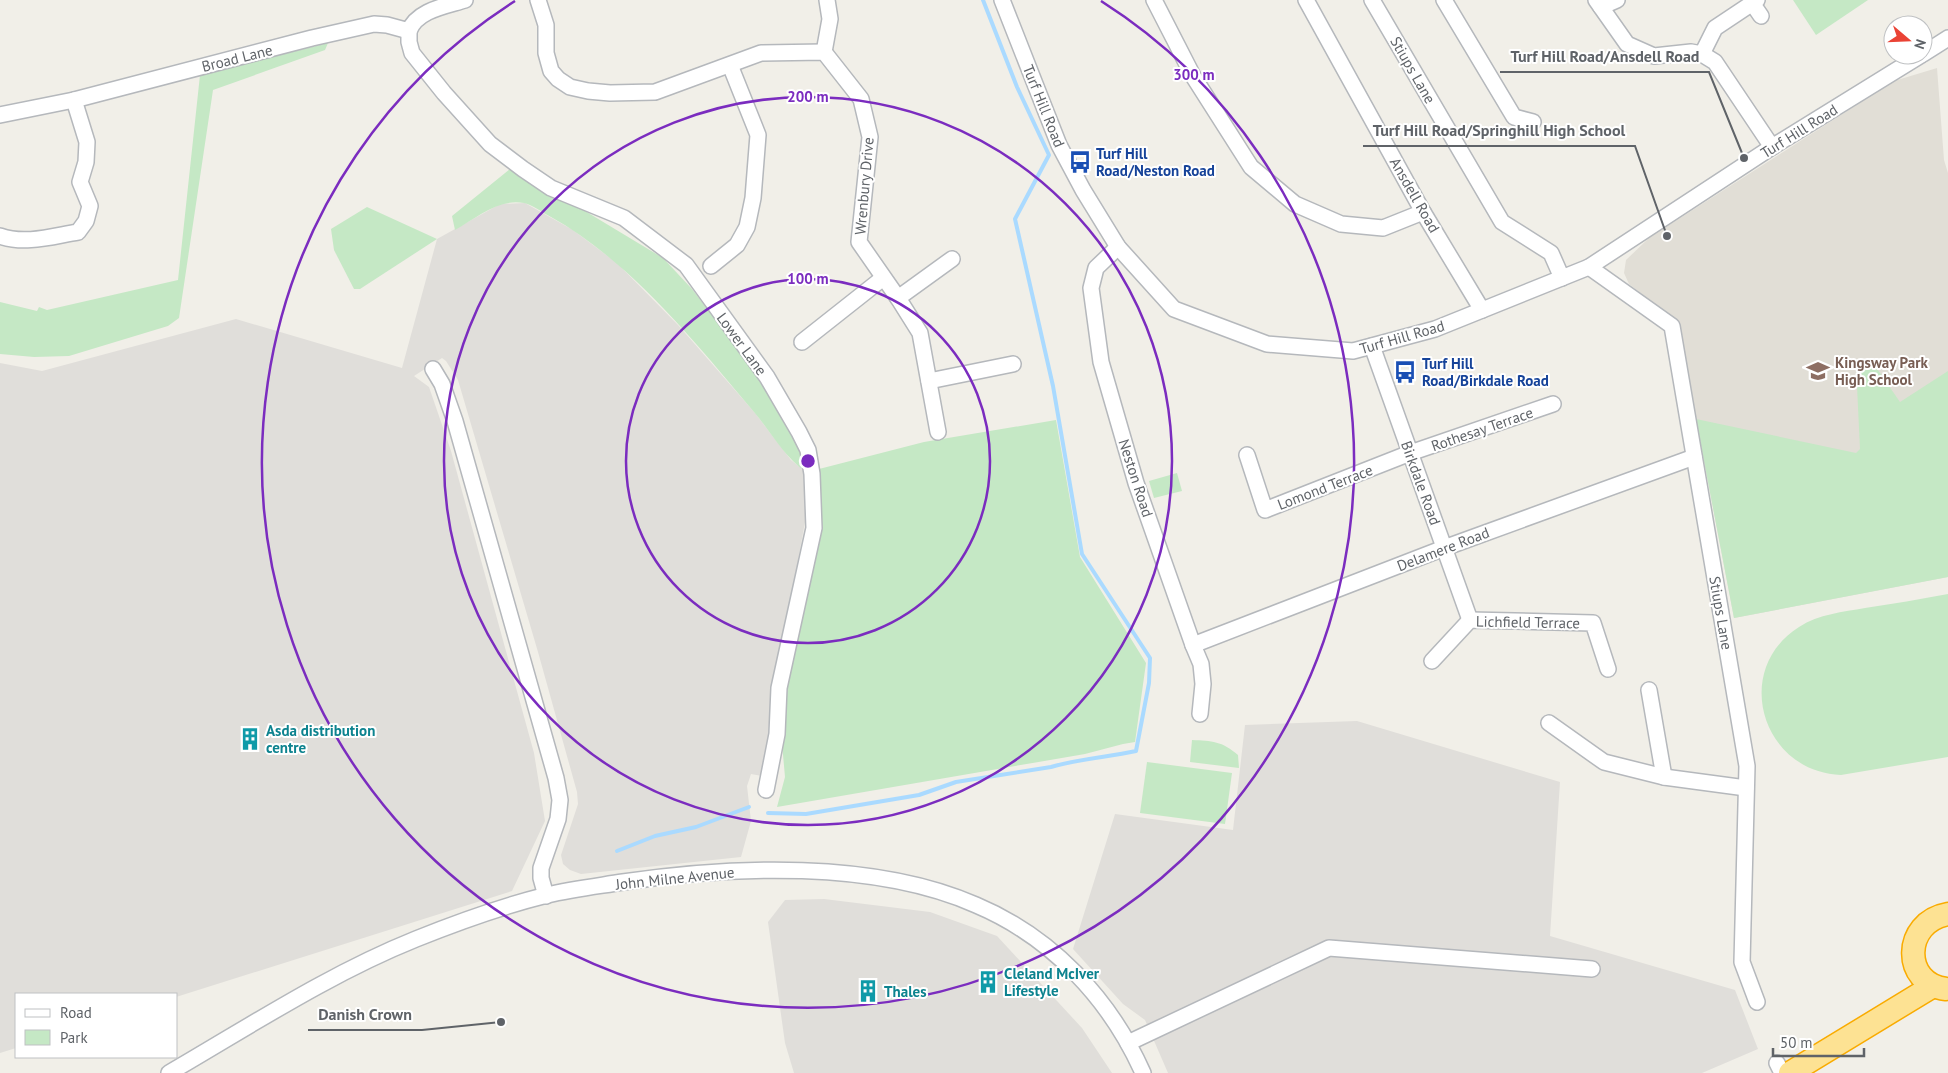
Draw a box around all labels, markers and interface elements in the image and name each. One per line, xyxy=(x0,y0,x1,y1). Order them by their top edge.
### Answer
north arrow xyxy=(1883,15,1933,65)
street label: Stiups Lane xyxy=(1386,33,1440,107)
text: N xyxy=(1910,37,1930,52)
street label: Broad Lane xyxy=(200,40,274,76)
callout: Turf Hill Road/Ansdell Road xyxy=(1500,41,1709,72)
text: Turf Hill Road/Ansdell Road xyxy=(1511,46,1699,66)
street label: Turf Hill Road xyxy=(1019,62,1069,150)
text: 300 m xyxy=(1173,65,1215,84)
text: 200 m xyxy=(787,87,829,106)
street label: Turf Hill Road xyxy=(1757,100,1841,162)
callout: Turf Hill Road/Springhill High School xyxy=(1363,115,1635,146)
text: Turf Hill Road/Springhill High School xyxy=(1373,120,1626,140)
street label: Wrenbury Drive xyxy=(850,136,878,236)
place label: Turf Hill Road/Neston Road xyxy=(1096,144,1215,180)
bus stop icon: Turf Hill Road/Neston Road xyxy=(1067,149,1093,175)
street label: Ansdell Road xyxy=(1386,154,1444,236)
text: 100 m xyxy=(787,269,829,288)
street label: Lower Lane xyxy=(713,309,771,379)
street label: Turf Hill Road xyxy=(1357,316,1447,358)
place label: Kingsway Park High School xyxy=(1835,353,1928,389)
place label: Turf Hill Road/Birkdale Road xyxy=(1422,354,1549,390)
school or university icon: Kingsway Park High School xyxy=(1805,358,1831,384)
bus stop icon: Turf Hill Road/Birkdale Road xyxy=(1392,359,1418,385)
street label: Rothesay Terrace xyxy=(1429,403,1535,455)
street label: Neston Road xyxy=(1114,437,1158,519)
street label: Birkdale Road xyxy=(1397,438,1445,528)
centre of rings xyxy=(799,452,817,470)
street label: Lomond Terrace xyxy=(1275,460,1375,514)
street label: Delamere Road xyxy=(1394,523,1492,575)
street label: Stiups Lane xyxy=(1705,575,1737,651)
street label: Lichfield Terrace xyxy=(1476,612,1580,632)
place label: Asda distribution centre xyxy=(266,721,375,757)
building icon: Asda distribution centre xyxy=(237,726,263,752)
street label: John Milne Avenue xyxy=(614,862,735,894)
place label: Cleland McIver Lifestyle xyxy=(1004,964,1100,1000)
building icon: Cleland McIver Lifestyle xyxy=(975,969,1001,995)
building icon: Thales xyxy=(855,978,881,1004)
place label: Thales xyxy=(884,982,927,1001)
legend xyxy=(15,993,178,1058)
callout: Danish Crown xyxy=(308,999,422,1030)
text: Road xyxy=(60,1003,92,1022)
text: Danish Crown xyxy=(318,1004,412,1024)
scale bar xyxy=(1773,1026,1864,1058)
text: Park xyxy=(60,1028,88,1047)
text: 50 m xyxy=(1780,1033,1813,1052)

